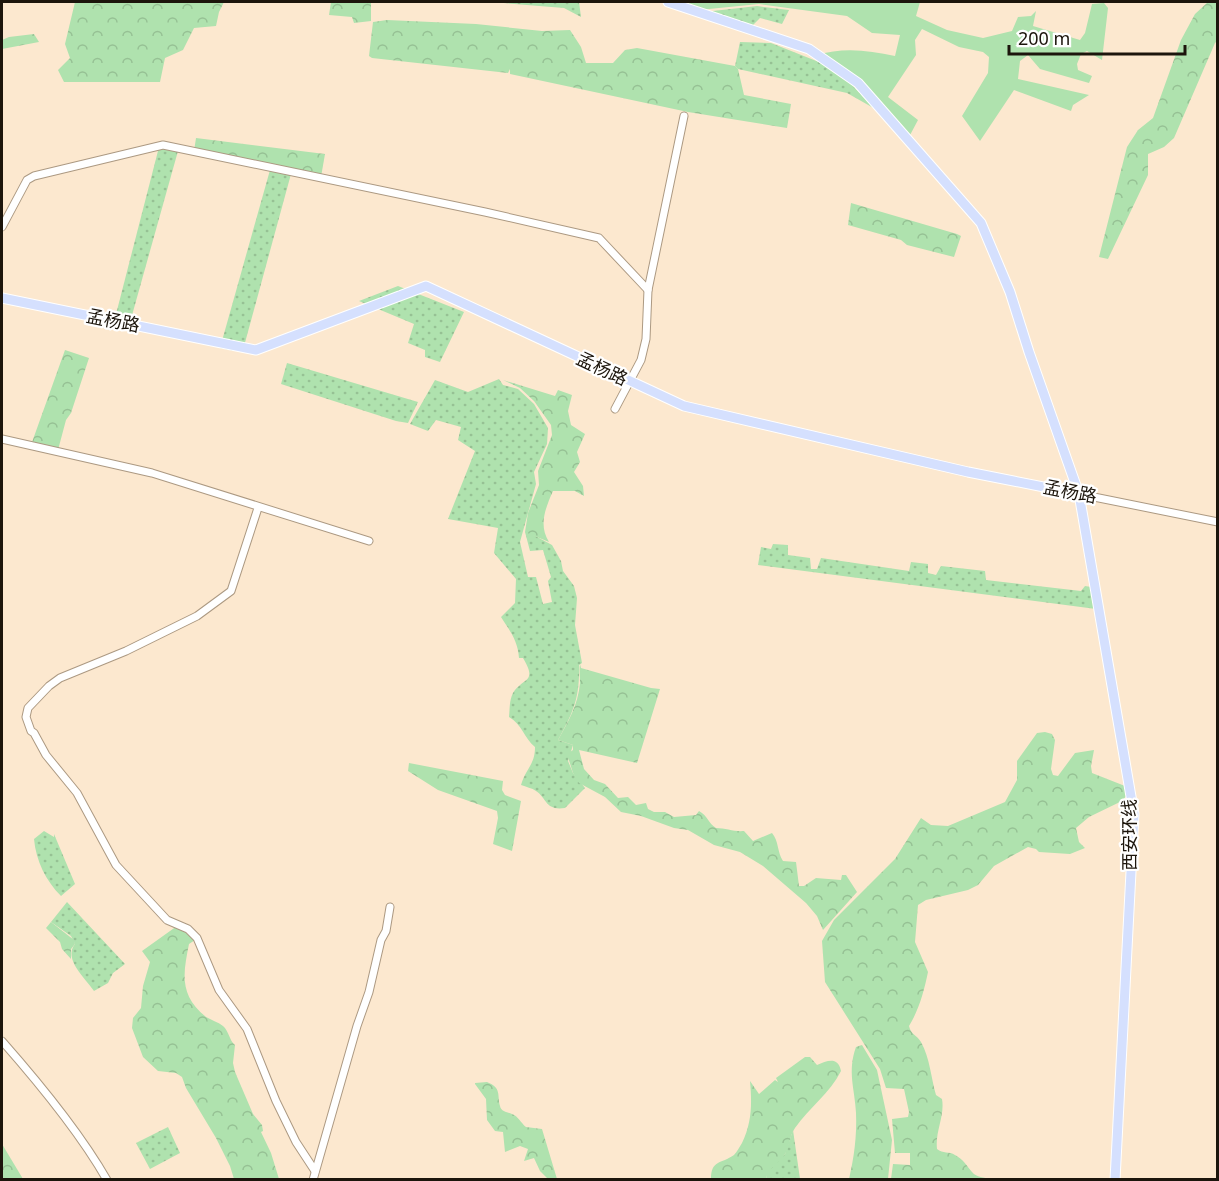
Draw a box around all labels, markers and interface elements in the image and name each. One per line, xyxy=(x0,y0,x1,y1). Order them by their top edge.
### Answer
scale bar xyxy=(1009,18,1184,56)
text: 200 m xyxy=(1018,26,1070,50)
street label: 孟杨路 xyxy=(84,303,142,337)
street label: 孟杨路 xyxy=(573,346,632,390)
street label: 孟杨路 xyxy=(1041,474,1099,508)
street label: 西安环线 xyxy=(1117,799,1141,871)

